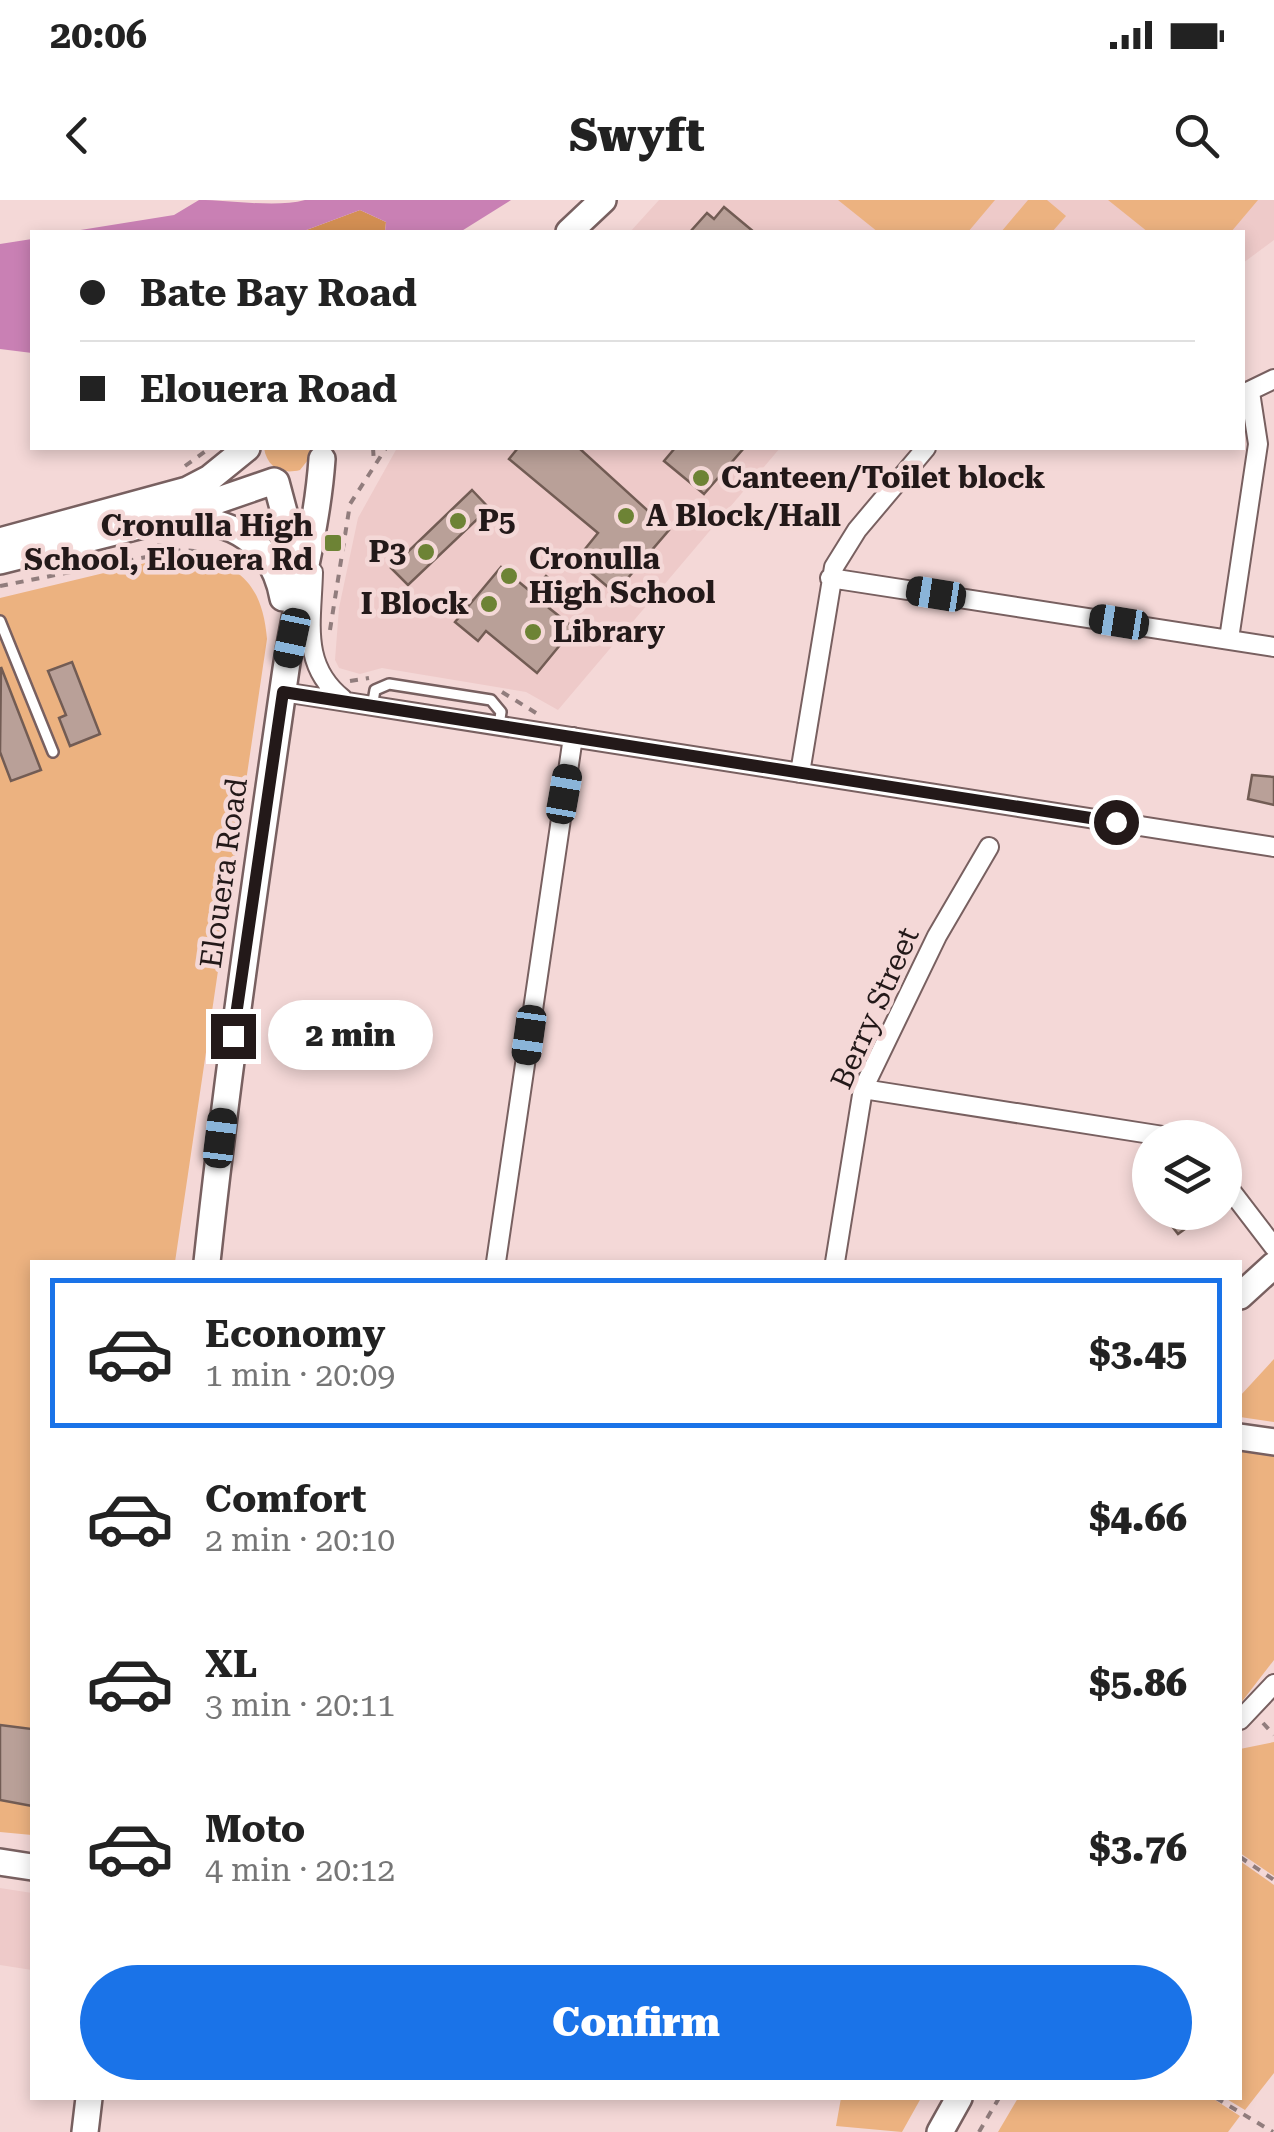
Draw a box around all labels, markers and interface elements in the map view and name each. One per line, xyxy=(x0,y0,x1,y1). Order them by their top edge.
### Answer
text: 20:06 xyxy=(50,13,147,57)
icon: back xyxy=(50,108,105,163)
icon: search xyxy=(1169,108,1224,163)
text: Swyft xyxy=(569,109,705,162)
text: Bate Bay Road xyxy=(140,271,417,315)
text: Elouera Road xyxy=(140,367,397,411)
place label: Canteen/Toilet block xyxy=(721,460,1046,495)
marker: Canteen/Toilet block xyxy=(690,467,712,489)
place label: A Block/Hall xyxy=(646,498,841,533)
place label: P5 xyxy=(478,503,516,538)
marker: A Block/Hall xyxy=(615,505,637,527)
place label: Cronulla High School, Elouera Rd xyxy=(24,508,313,577)
marker: P5 xyxy=(447,510,469,532)
marker: Cronulla High School, Elouera Rd xyxy=(322,532,344,554)
place label: P3 xyxy=(368,534,406,569)
marker: P3 xyxy=(415,541,437,563)
place label: Cronulla High School xyxy=(529,541,716,610)
marker: Cronulla High School xyxy=(498,565,520,587)
car xyxy=(904,574,968,614)
place label: I Block xyxy=(361,586,469,621)
marker: I Block xyxy=(478,593,500,615)
car xyxy=(1087,602,1151,642)
car xyxy=(271,606,313,670)
place label: Library xyxy=(553,614,665,649)
marker: Library xyxy=(522,621,544,643)
car xyxy=(544,762,584,826)
street label: Elouera Road xyxy=(193,776,254,970)
route start xyxy=(1094,800,1139,845)
street label: Berry Street xyxy=(823,922,926,1094)
callout: 2 min xyxy=(268,1001,433,1071)
car xyxy=(510,1003,548,1067)
route end xyxy=(211,1014,256,1059)
text: 2 min xyxy=(306,1016,395,1054)
car xyxy=(201,1106,239,1170)
map controls xyxy=(1132,1120,1242,1230)
button: layers xyxy=(1132,1120,1242,1230)
icon: car xyxy=(85,1308,175,1398)
text: Economy xyxy=(205,1312,385,1356)
text: $3.45 xyxy=(1089,1331,1187,1375)
text: 1 min · 20:09 xyxy=(205,1356,395,1394)
icon: car xyxy=(85,1473,175,1563)
text: Comfort xyxy=(205,1477,366,1521)
text: $4.66 xyxy=(1089,1496,1187,1540)
text: 2 min · 20:10 xyxy=(205,1521,395,1559)
icon: car xyxy=(85,1638,175,1728)
text: XL xyxy=(205,1642,257,1686)
text: $5.86 xyxy=(1089,1661,1187,1705)
text: 3 min · 20:11 xyxy=(205,1686,395,1724)
icon: car xyxy=(85,1803,175,1893)
text: Moto xyxy=(205,1807,305,1851)
text: $3.76 xyxy=(1089,1826,1187,1870)
text: 4 min · 20:12 xyxy=(205,1851,395,1889)
button: Confirm xyxy=(80,1965,1192,2080)

